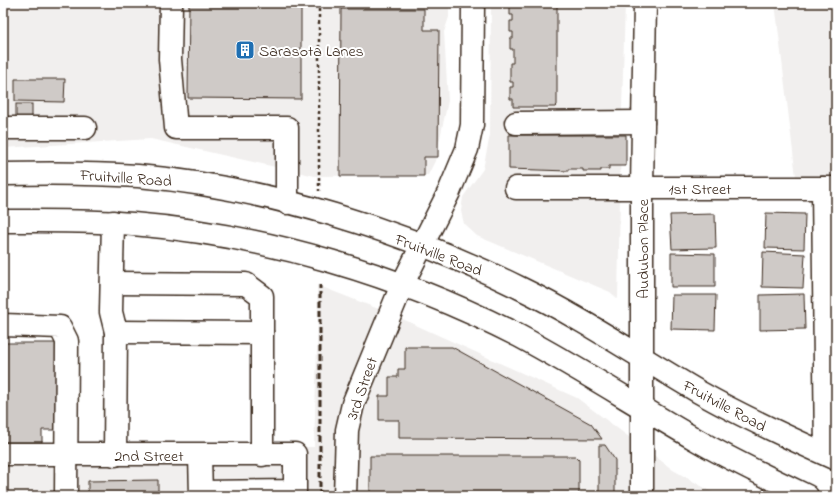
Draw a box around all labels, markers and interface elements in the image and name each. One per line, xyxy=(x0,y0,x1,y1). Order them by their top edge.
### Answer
building icon: Sarasota Lanes xyxy=(234,39,256,61)
place label: Sarasota Lanes xyxy=(259,40,364,64)
street label: Fruitville Road xyxy=(78,164,172,194)
street label: 1st Street xyxy=(669,178,732,202)
street label: Audubon Place xyxy=(632,198,656,299)
street label: Fruitville Road xyxy=(390,228,485,284)
street label: 3rd Street xyxy=(341,353,385,423)
street label: Fruitville Road xyxy=(677,374,770,439)
street label: 2nd Street xyxy=(114,445,184,469)

